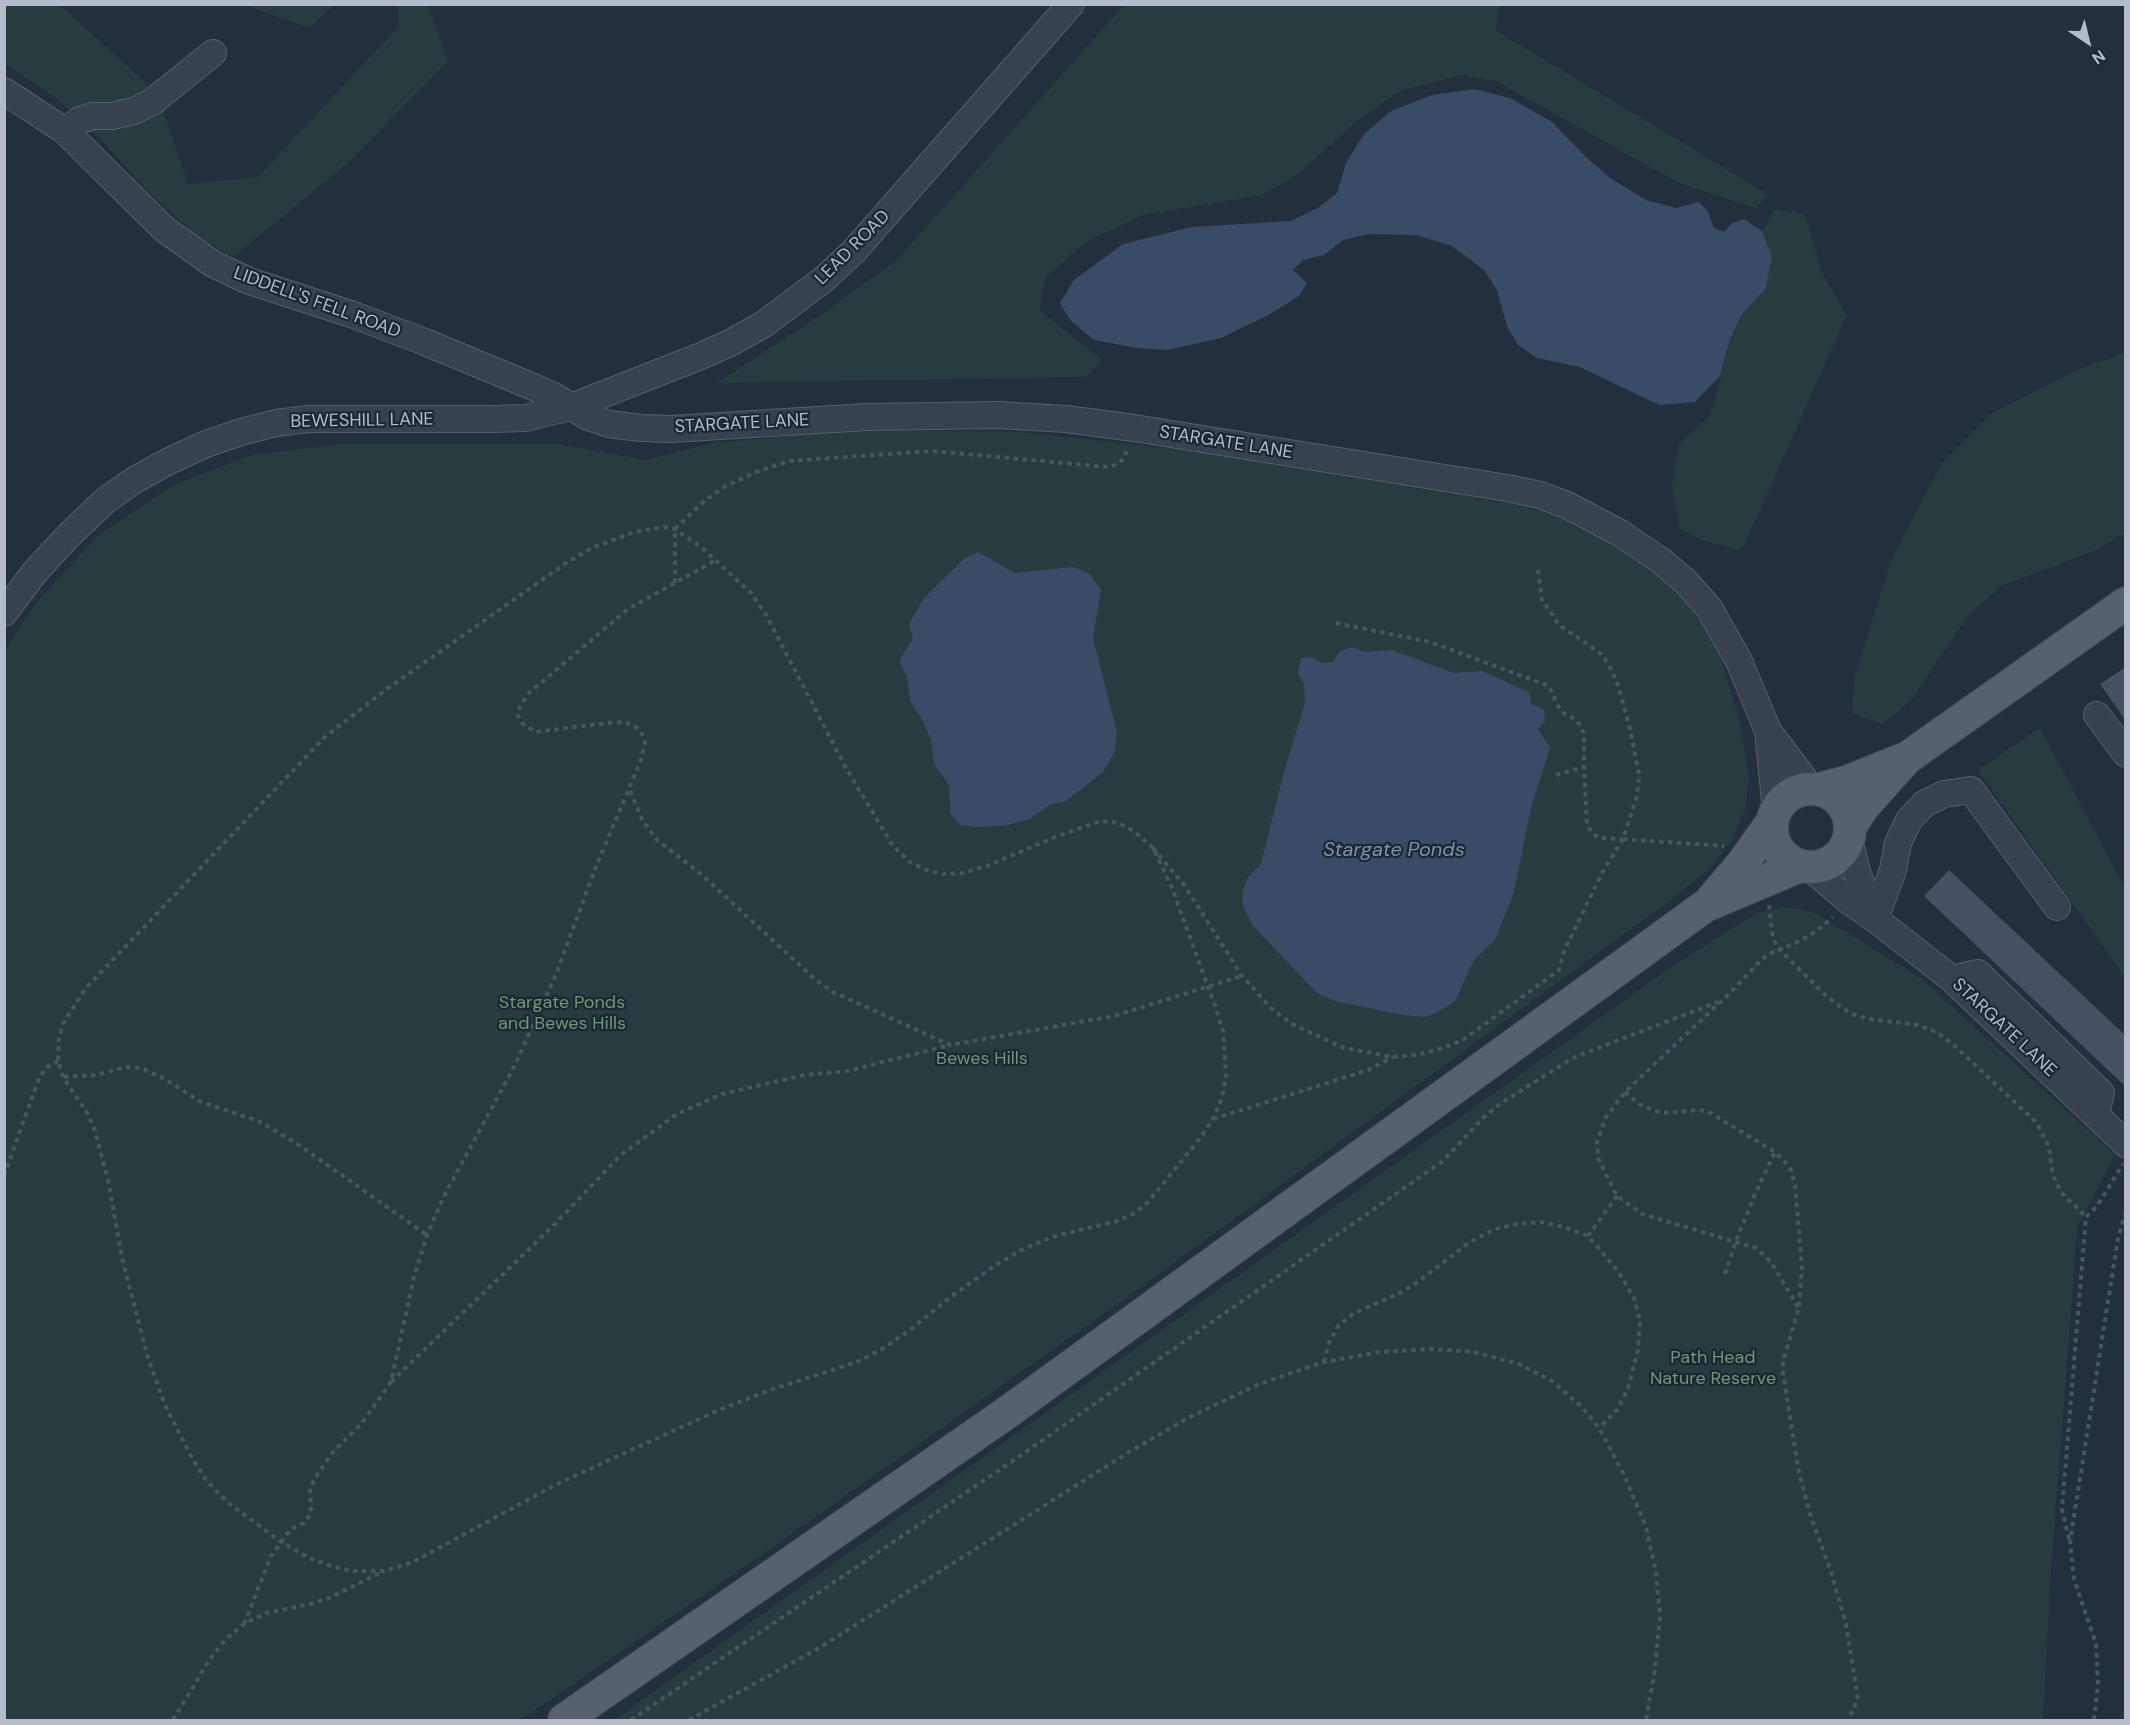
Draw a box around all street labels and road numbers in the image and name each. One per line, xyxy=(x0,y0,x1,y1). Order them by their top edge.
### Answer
street label: LEAD ROAD xyxy=(811,206,895,290)
street label: LIDDELL'S FELL ROAD xyxy=(231,263,403,343)
street label: BEWESHILL LANE xyxy=(290,409,434,433)
street label: STARGATE LANE xyxy=(674,410,810,438)
street label: STARGATE LANE xyxy=(1158,422,1294,464)
street label: STARGATE LANE xyxy=(1947,974,2061,1082)

